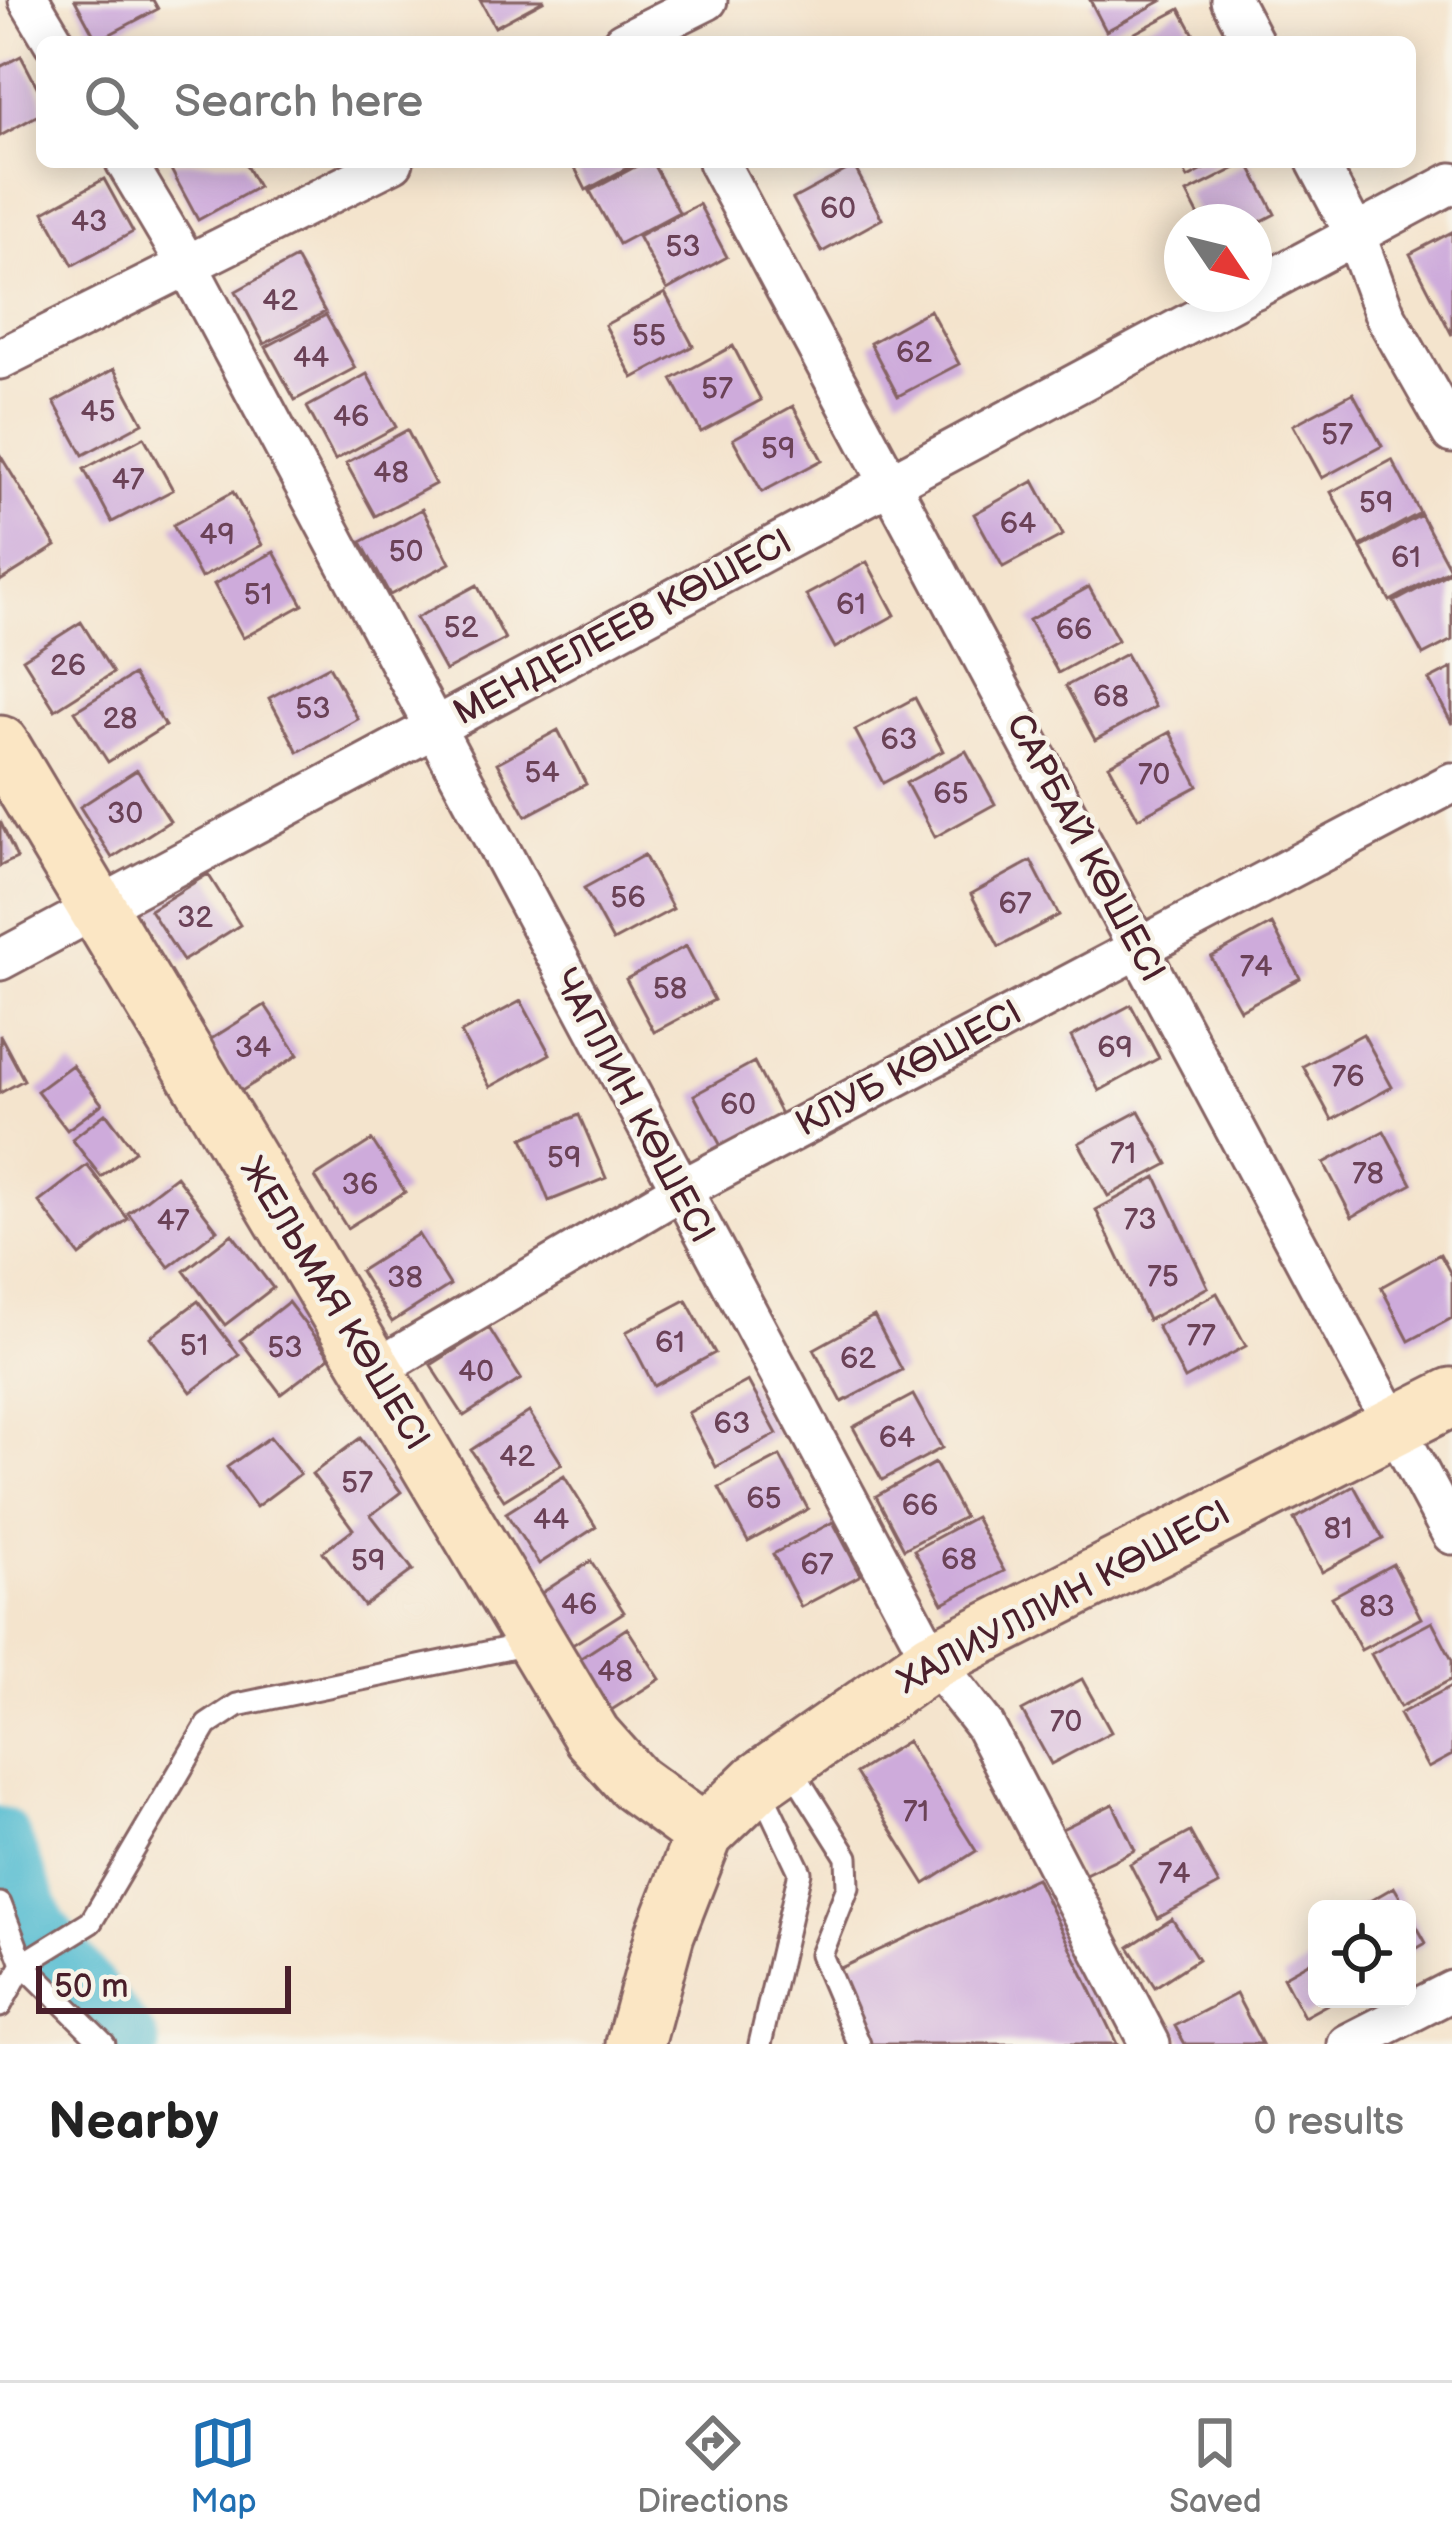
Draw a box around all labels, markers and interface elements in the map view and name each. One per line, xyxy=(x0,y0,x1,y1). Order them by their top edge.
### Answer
search box xyxy=(36,36,1416,168)
icon: search xyxy=(78,69,144,135)
text: Search here xyxy=(174,75,423,130)
house number: 60 xyxy=(820,191,856,227)
house number: 43 xyxy=(71,204,107,240)
north arrow xyxy=(1164,204,1272,312)
house number: 53 xyxy=(665,229,701,265)
house number: 42 xyxy=(262,283,298,319)
house number: 55 xyxy=(632,318,666,354)
house number: 62 xyxy=(896,335,932,371)
house number: 44 xyxy=(293,340,329,376)
house number: 57 xyxy=(701,371,733,407)
house number: 45 xyxy=(80,394,116,430)
house number: 46 xyxy=(333,399,369,435)
house number: 57 xyxy=(1321,417,1353,453)
house number: 59 xyxy=(761,431,795,467)
house number: 48 xyxy=(373,455,409,491)
house number: 47 xyxy=(111,462,145,498)
house number: 59 xyxy=(1359,485,1393,521)
house number: 64 xyxy=(1000,506,1036,542)
house number: 49 xyxy=(199,517,235,553)
street label: МЕНДЕЛЕЕВ КӨШЕСІ xyxy=(447,521,799,735)
house number: 50 xyxy=(389,534,423,570)
house number: 61 xyxy=(1391,540,1421,576)
house number: 51 xyxy=(244,577,272,613)
house number: 61 xyxy=(836,587,866,623)
house number: 52 xyxy=(444,610,479,646)
house number: 66 xyxy=(1056,612,1092,648)
house number: 26 xyxy=(50,648,86,684)
house number: 68 xyxy=(1093,679,1129,715)
house number: 53 xyxy=(295,691,331,727)
house number: 28 xyxy=(102,701,138,737)
street label: САРБАЙ КӨШЕСІ xyxy=(996,707,1174,989)
house number: 63 xyxy=(881,722,917,758)
house number: 54 xyxy=(524,755,560,791)
house number: 70 xyxy=(1138,757,1170,793)
house number: 65 xyxy=(933,776,969,812)
house number: 30 xyxy=(107,796,143,832)
house number: 56 xyxy=(610,880,646,916)
house number: 67 xyxy=(998,886,1032,922)
house number: 32 xyxy=(177,900,213,936)
house number: 74 xyxy=(1239,949,1273,985)
street label: ЧАПЛИН КӨШЕСІ xyxy=(543,962,723,1250)
house number: 58 xyxy=(653,971,687,1007)
street label: КЛУБ КӨШЕСІ xyxy=(789,992,1029,1146)
house number: 34 xyxy=(235,1030,271,1066)
house number: 69 xyxy=(1097,1030,1133,1066)
house number: 76 xyxy=(1331,1059,1365,1095)
house number: 60 xyxy=(720,1087,756,1123)
house number: 71 xyxy=(1110,1136,1136,1172)
house number: 59 xyxy=(547,1140,581,1176)
street label: ЖЕЛЬМАЯ КӨШЕСІ xyxy=(230,1150,438,1458)
house number: 78 xyxy=(1352,1156,1384,1192)
house number: 36 xyxy=(342,1167,378,1203)
house number: 73 xyxy=(1123,1202,1157,1238)
house number: 47 xyxy=(156,1203,190,1239)
house number: 75 xyxy=(1147,1259,1179,1295)
house number: 38 xyxy=(387,1260,423,1296)
house number: 77 xyxy=(1186,1318,1216,1354)
house number: 61 xyxy=(655,1325,685,1361)
house number: 51 xyxy=(180,1328,208,1364)
house number: 53 xyxy=(267,1330,303,1366)
house number: 62 xyxy=(840,1341,876,1377)
house number: 40 xyxy=(458,1354,494,1390)
house number: 63 xyxy=(714,1406,750,1442)
house number: 64 xyxy=(879,1420,915,1456)
house number: 42 xyxy=(499,1439,535,1475)
house number: 57 xyxy=(341,1465,373,1501)
house number: 65 xyxy=(746,1481,782,1517)
house number: 66 xyxy=(902,1488,938,1524)
street label: ХАЛИУЛЛИН КӨШЕСІ xyxy=(890,1492,1238,1704)
house number: 44 xyxy=(533,1502,569,1538)
house number: 81 xyxy=(1323,1511,1353,1547)
house number: 68 xyxy=(941,1542,977,1578)
house number: 59 xyxy=(351,1543,385,1579)
house number: 67 xyxy=(800,1547,834,1583)
house number: 46 xyxy=(561,1587,597,1623)
house number: 83 xyxy=(1359,1589,1395,1625)
house number: 48 xyxy=(597,1654,633,1690)
house number: 70 xyxy=(1050,1704,1082,1740)
house number: 71 xyxy=(903,1794,929,1830)
house number: 74 xyxy=(1157,1856,1191,1892)
map controls xyxy=(1308,1900,1416,2008)
button: locate xyxy=(1308,1900,1416,2008)
scale bar xyxy=(36,1960,291,2013)
text: 50 m xyxy=(54,1967,129,2007)
text: Nearby xyxy=(48,2092,219,2153)
text: 0 results xyxy=(1253,2099,1404,2146)
tab: Map xyxy=(190,2410,257,2522)
tab: Directions xyxy=(637,2410,789,2522)
tab: Saved xyxy=(1169,2410,1262,2522)

